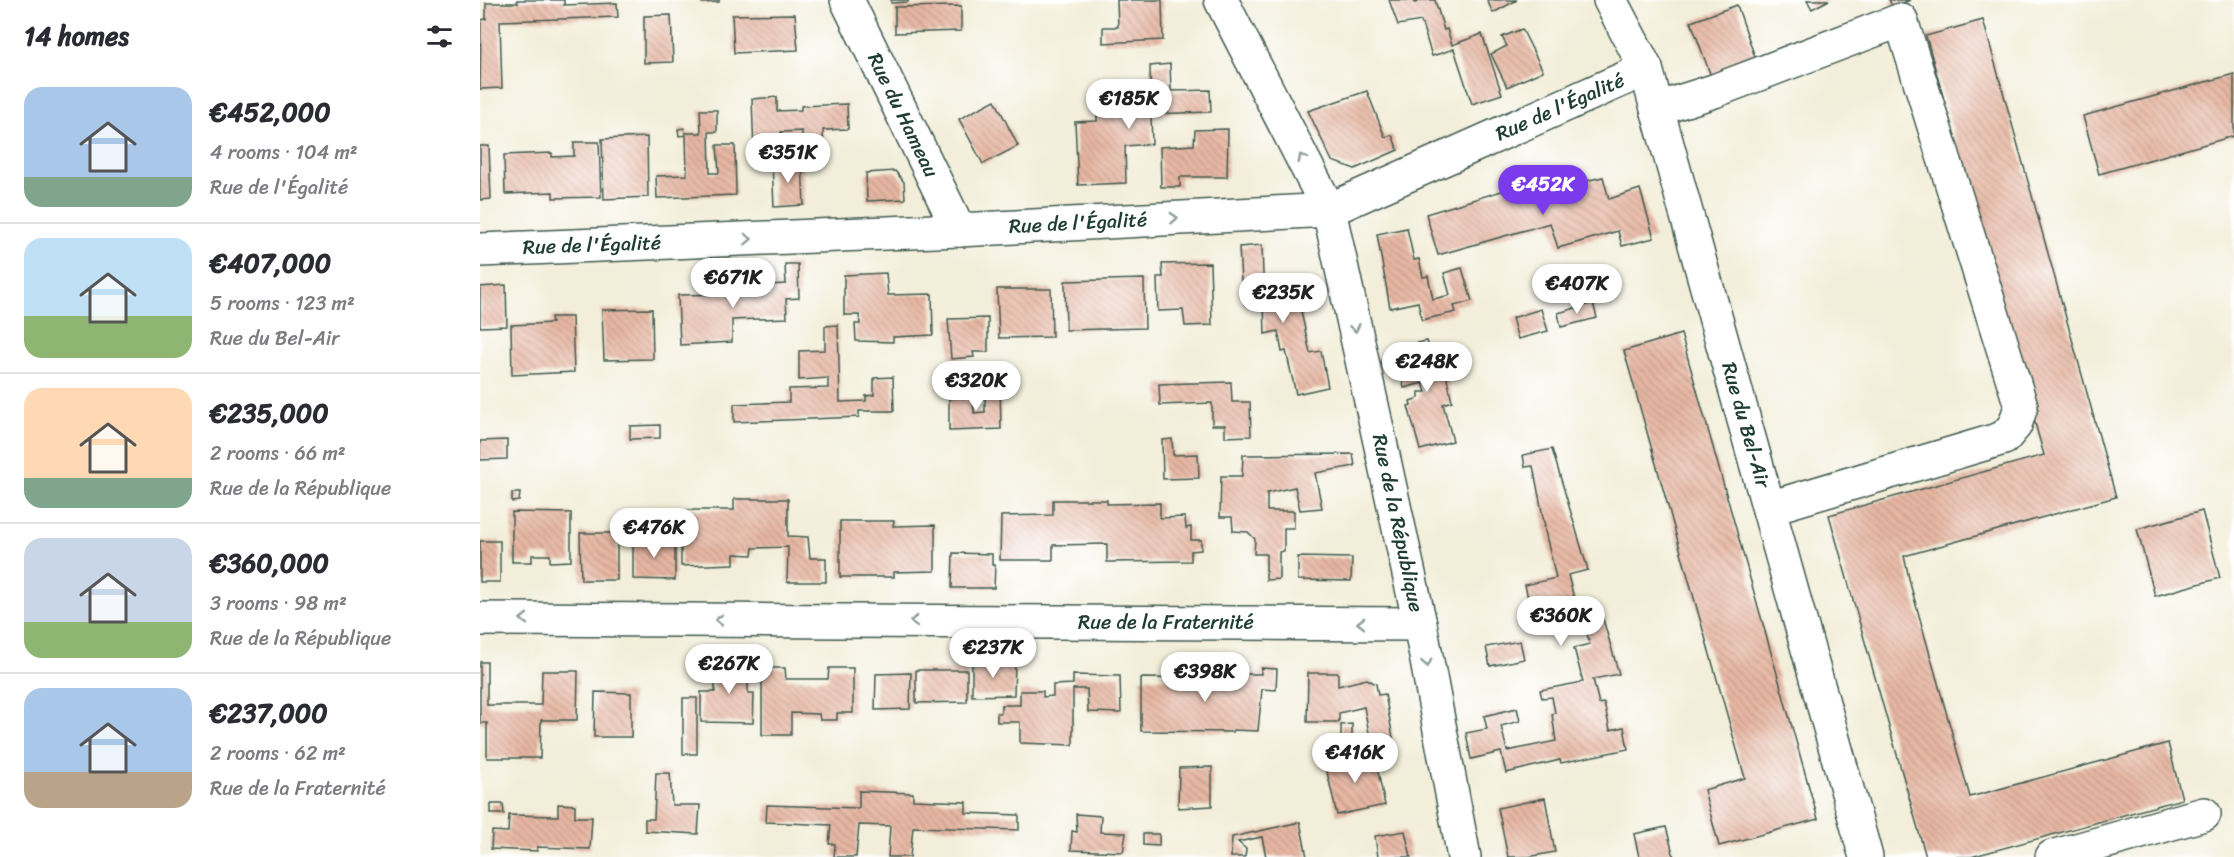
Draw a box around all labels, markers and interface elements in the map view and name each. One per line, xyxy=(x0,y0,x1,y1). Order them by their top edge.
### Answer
text: 14 homes xyxy=(24,13,129,59)
icon: filters xyxy=(423,20,456,53)
street label: Rue du Hameau xyxy=(858,46,949,184)
street label: Rue de l'Égalité xyxy=(1490,63,1630,151)
pin: €185K xyxy=(1087,79,1171,130)
text: €185K xyxy=(1100,81,1158,116)
text: €452,000 xyxy=(210,89,331,135)
icon: home xyxy=(72,111,144,183)
pin: €351K xyxy=(746,133,830,184)
text: 4 rooms · 104 m² xyxy=(210,135,358,170)
text: €351K xyxy=(759,135,817,170)
one-way arrow xyxy=(1298,153,1309,164)
pin: €452K xyxy=(1501,165,1585,216)
text: €452K xyxy=(1512,167,1574,202)
text: Rue de l'Égalité xyxy=(210,170,348,205)
street label: Rue de l'Égalité xyxy=(1008,202,1148,244)
one-way arrow xyxy=(1169,212,1178,225)
street label: Rue de l'Égalité xyxy=(522,225,662,265)
one-way arrow xyxy=(744,232,753,245)
text: €407,000 xyxy=(210,240,331,286)
pin: €671K xyxy=(691,258,775,309)
text: €671K xyxy=(705,260,761,295)
icon: home xyxy=(72,262,144,334)
pin: €407K xyxy=(1535,264,1619,315)
text: €407K xyxy=(1546,266,1608,301)
pin: €235K xyxy=(1241,273,1325,324)
text: €235K xyxy=(1253,275,1313,310)
text: 5 rooms · 123 m² xyxy=(210,286,355,321)
text: Rue du Bel-Air xyxy=(210,321,340,356)
one-way arrow xyxy=(1348,323,1361,333)
pin: €248K xyxy=(1385,342,1469,393)
text: €248K xyxy=(1396,344,1458,379)
street label: Rue du Bel-Air xyxy=(1711,358,1781,493)
pin: €320K xyxy=(934,361,1018,412)
text: €320K xyxy=(946,363,1006,398)
text: €235,000 xyxy=(210,390,329,436)
icon: home xyxy=(72,412,144,484)
street label: Rue de la République xyxy=(1362,431,1434,615)
text: 2 rooms · 66 m² xyxy=(210,436,346,471)
text: Rue de la République xyxy=(210,471,391,506)
pin: €476K xyxy=(612,508,696,559)
text: €476K xyxy=(624,510,684,545)
text: €360,000 xyxy=(210,540,329,586)
icon: home xyxy=(72,562,144,634)
text: 3 rooms · 98 m² xyxy=(210,586,347,621)
pin: €360K xyxy=(1519,596,1603,647)
text: €360K xyxy=(1531,598,1591,633)
street label: Rue de la Fraternité xyxy=(1078,605,1254,640)
one-way arrow xyxy=(520,613,529,625)
one-way arrow xyxy=(715,614,724,626)
one-way arrow xyxy=(910,615,919,627)
one-way arrow xyxy=(1357,617,1366,630)
text: Rue de la République xyxy=(210,621,391,656)
pin: €237K xyxy=(951,628,1035,679)
text: €237K xyxy=(963,630,1023,665)
pin: €267K xyxy=(687,644,771,695)
text: €267K xyxy=(699,646,759,681)
pin: €398K xyxy=(1163,652,1247,703)
text: €398K xyxy=(1175,654,1235,689)
one-way arrow xyxy=(1420,657,1433,667)
text: €237,000 xyxy=(210,690,328,736)
icon: home xyxy=(72,712,144,784)
pin: €416K xyxy=(1313,733,1397,784)
text: €416K xyxy=(1326,735,1384,770)
text: 2 rooms · 62 m² xyxy=(210,736,346,771)
text: Rue de la Fraternité xyxy=(210,771,386,806)

